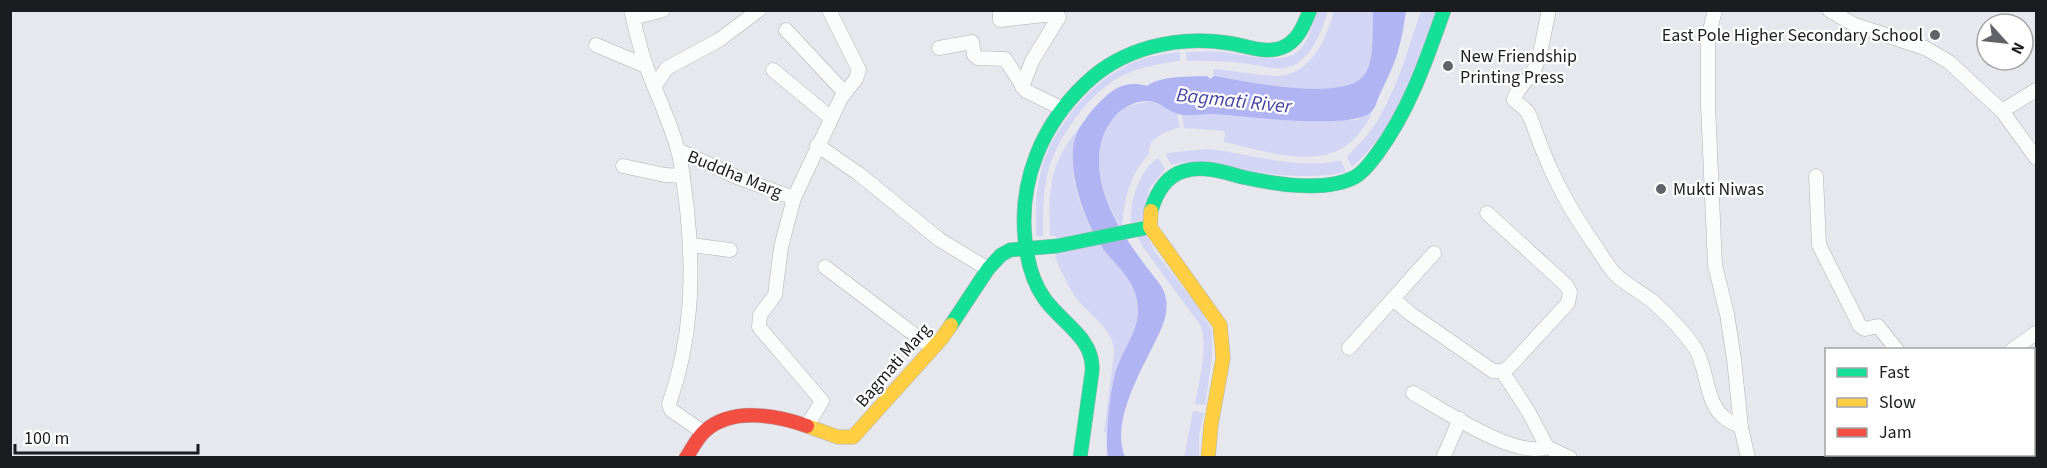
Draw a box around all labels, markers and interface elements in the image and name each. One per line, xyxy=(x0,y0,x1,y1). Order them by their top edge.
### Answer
north arrow xyxy=(1975,12,2035,72)
place label: East Pole Higher Secondary School xyxy=(1662,23,1923,48)
marker: East Pole Higher Secondary School xyxy=(1928,28,1942,42)
text: N xyxy=(2005,39,2030,58)
place label: New Friendship Printing Press xyxy=(1460,44,1577,90)
marker: New Friendship Printing Press xyxy=(1441,59,1455,73)
water label: Bagmati River xyxy=(1175,81,1294,121)
street label: Buddha Marg xyxy=(684,144,786,205)
place label: Mukti Niwas xyxy=(1673,177,1764,202)
marker: Mukti Niwas xyxy=(1654,182,1668,196)
street label: Bagmati Marg xyxy=(850,318,937,413)
legend xyxy=(1825,348,2035,456)
text: Fast xyxy=(1879,360,1910,385)
text: Slow xyxy=(1879,390,1916,415)
scale bar xyxy=(15,417,198,455)
text: Jam xyxy=(1879,420,1912,445)
text: 100 m xyxy=(24,426,69,451)

